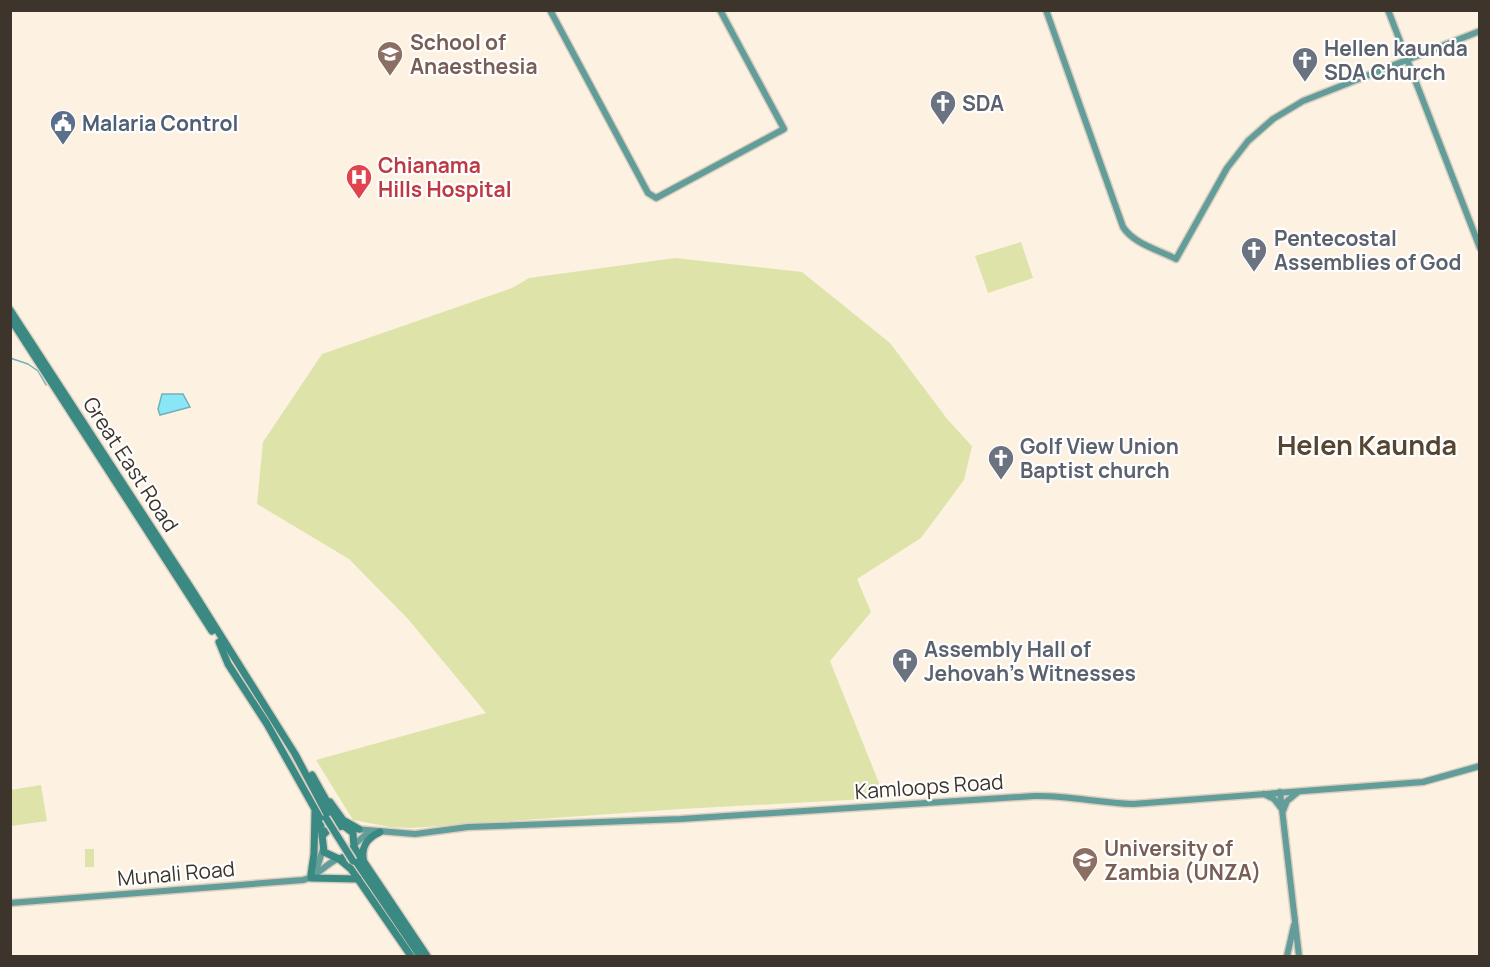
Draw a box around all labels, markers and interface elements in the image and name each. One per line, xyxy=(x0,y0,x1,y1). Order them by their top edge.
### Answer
place label: School of Anaesthesia xyxy=(410,28,538,80)
place label: Hellen kaunda SDA Church xyxy=(1324,34,1468,86)
school or university icon: School of Anaesthesia xyxy=(375,39,405,77)
church icon: Hellen kaunda SDA Church xyxy=(1290,45,1320,83)
church icon: SDA xyxy=(928,88,958,126)
place label: SDA xyxy=(962,89,1004,117)
public building icon: Malaria Control xyxy=(48,108,78,146)
place label: Malaria Control xyxy=(82,109,238,137)
place label: Chianama Hills Hospital xyxy=(378,151,512,203)
hospital icon: Chianama Hills Hospital xyxy=(344,162,374,200)
place label: Pentecostal Assemblies of God xyxy=(1274,224,1461,276)
church icon: Pentecostal Assemblies of God xyxy=(1239,235,1269,273)
street label: Great East Road xyxy=(77,391,185,537)
district label: Helen Kaunda xyxy=(1277,426,1457,463)
place label: Golf View Union Baptist church xyxy=(1020,432,1179,484)
church icon: Golf View Union Baptist church xyxy=(986,443,1016,481)
place label: Assembly Hall of Jehovah's Witnesses xyxy=(924,635,1136,687)
church icon: Assembly Hall of Jehovah's Witnesses xyxy=(890,646,920,684)
street label: Kamloops Road xyxy=(854,767,1004,805)
place label: University of Zambia (UNZA) xyxy=(1104,834,1261,886)
school or university icon: University of Zambia (UNZA) xyxy=(1070,845,1100,883)
street label: Munali Road xyxy=(116,854,236,892)

